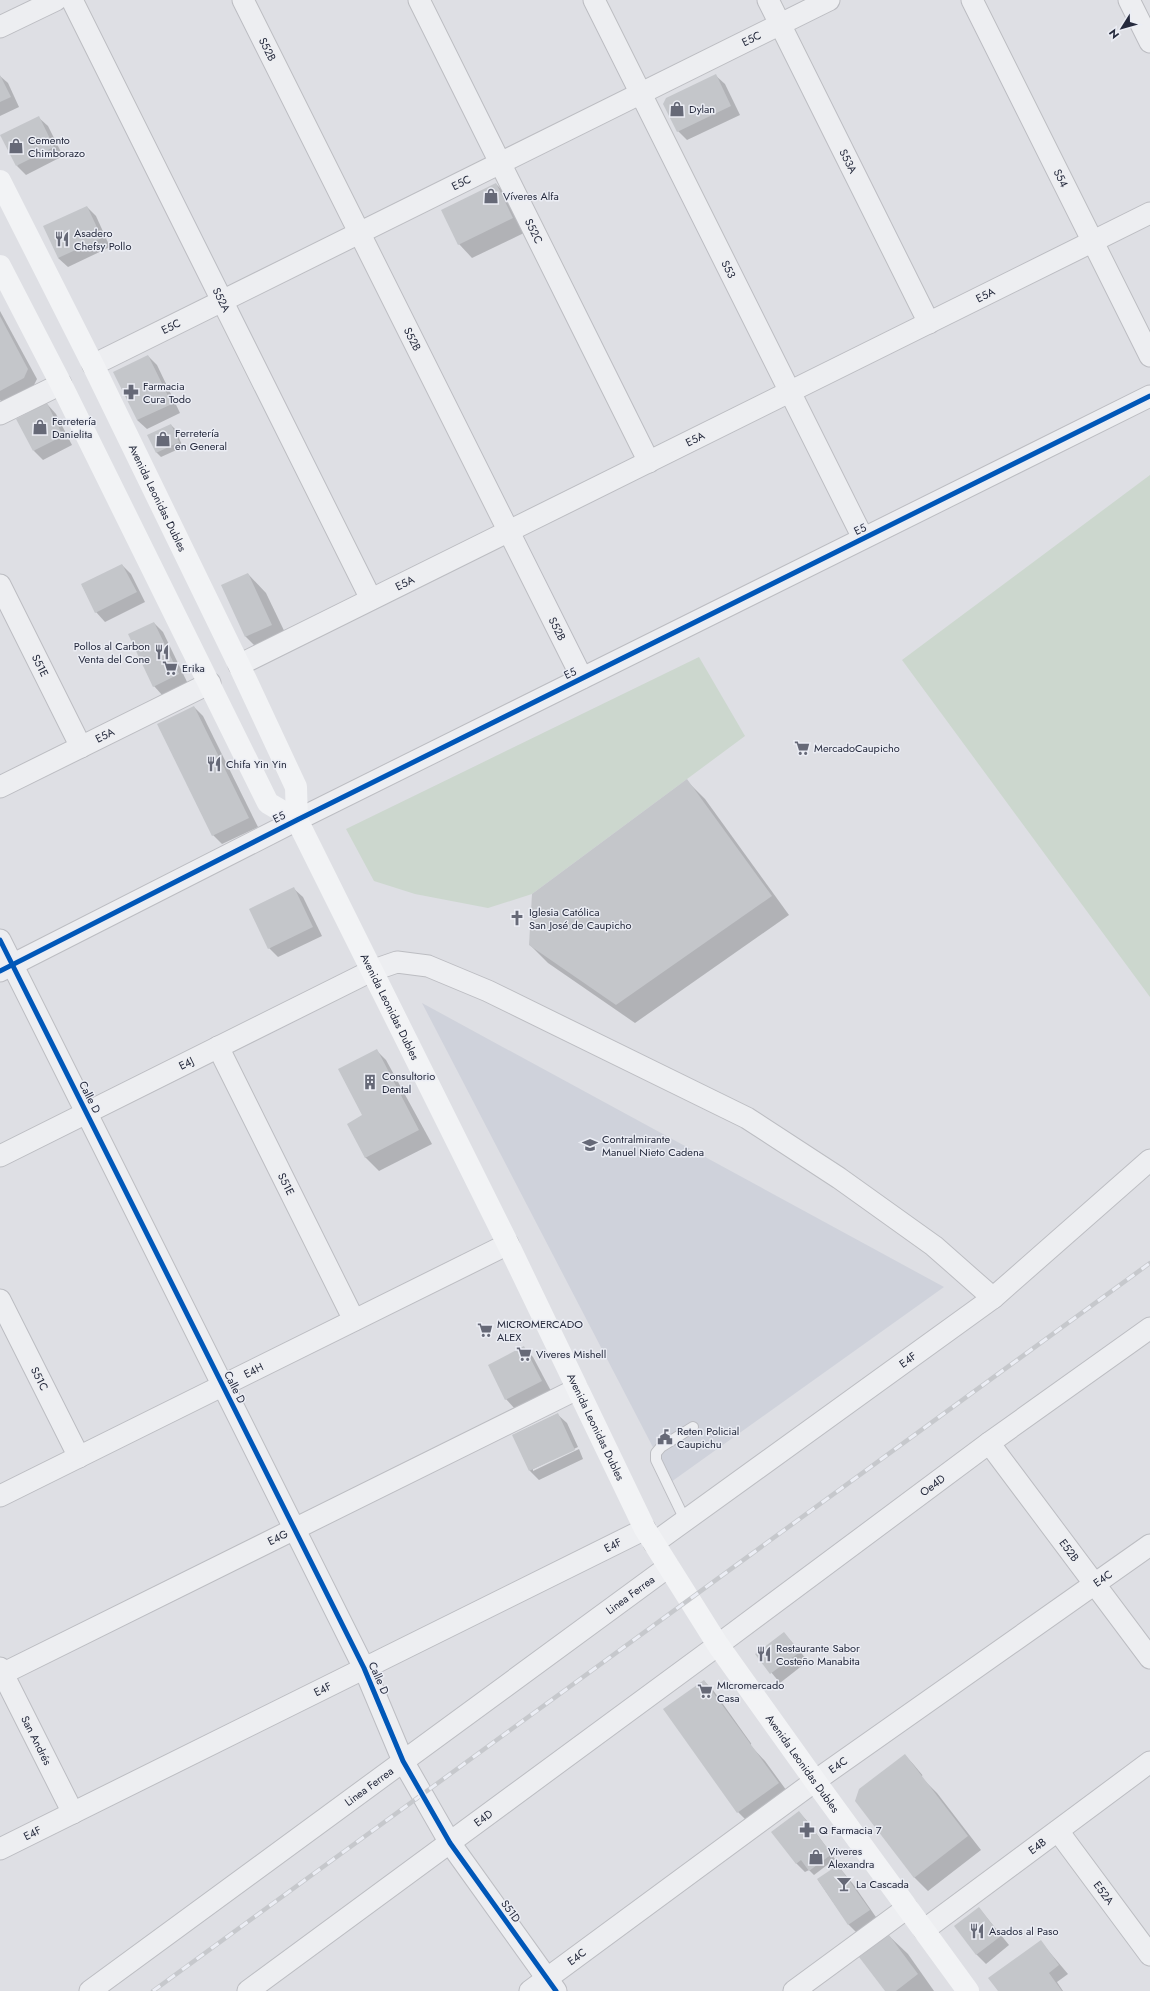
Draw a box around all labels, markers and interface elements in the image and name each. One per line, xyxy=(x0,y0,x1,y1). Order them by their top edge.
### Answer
north arrow xyxy=(1102,8,1142,48)
text: N xyxy=(1105,26,1123,42)
street label: E5C xyxy=(739,27,764,50)
street label: S52B xyxy=(255,35,280,64)
shop icon: Dylan xyxy=(668,100,686,118)
place label: Dylan xyxy=(689,101,715,117)
place label: Cemento Chimborazo xyxy=(28,132,85,161)
shop icon: Cemento Chimborazo xyxy=(7,137,25,155)
street label: S53A xyxy=(835,146,861,177)
street label: S54 xyxy=(1050,166,1073,190)
street label: E5C xyxy=(449,171,474,194)
shop icon: Víveres Alfa xyxy=(482,187,500,205)
place label: Víveres Alfa xyxy=(503,188,559,204)
street label: S52C xyxy=(521,216,547,246)
place label: Asadero Chefsy Pollo xyxy=(74,225,131,254)
restaurant icon: Asadero Chefsy Pollo xyxy=(53,230,71,248)
street label: S53 xyxy=(717,257,740,281)
street label: E5A xyxy=(973,283,998,306)
street label: S52A xyxy=(209,285,235,315)
street label: E5C xyxy=(159,315,183,338)
street label: S52B xyxy=(400,324,425,354)
place label: Farmacia Cura Todo xyxy=(143,378,191,407)
pharmacy icon: Farmacia Cura Todo xyxy=(122,383,140,401)
place label: Ferretería Danielita xyxy=(52,413,96,442)
shop icon: Ferretería Danielita xyxy=(31,418,49,436)
place label: Ferretería en General xyxy=(175,425,227,454)
street label: E5A xyxy=(683,427,708,450)
shop icon: Ferretería en General xyxy=(154,430,172,448)
street label: Avenida Leonidas Dubles xyxy=(125,442,191,555)
street label: E5 xyxy=(851,519,869,539)
street label: E5A xyxy=(392,571,418,594)
street label: S52B xyxy=(545,614,570,643)
place label: Pollos al Carbon Venta del Cone xyxy=(74,638,150,667)
restaurant icon: Pollos al Carbon Venta del Cone xyxy=(153,643,171,661)
street label: S51E xyxy=(28,652,53,679)
supermarket icon: Erika xyxy=(161,659,179,677)
place label: Erika xyxy=(182,660,205,676)
street label: E5 xyxy=(561,663,579,683)
street label: E5A xyxy=(93,723,118,747)
supermarket icon: MercadoCaupicho xyxy=(793,739,811,757)
place label: MercadoCaupicho xyxy=(814,740,900,756)
restaurant icon: Chifa Yin Yin xyxy=(205,755,223,773)
place label: Chifa Yin Yin xyxy=(226,756,287,772)
street label: E5 xyxy=(270,807,288,827)
place label: Iglesia Católica San José de Caupicho xyxy=(529,904,631,933)
church icon: Iglesia Católica San José de Caupicho xyxy=(508,909,526,927)
street label: Avenida Leonidas Dubles xyxy=(357,951,423,1063)
street label: E4J xyxy=(176,1053,196,1074)
place label: Consultorio Dental xyxy=(382,1068,435,1097)
building icon: Consultorio Dental xyxy=(361,1073,379,1091)
street label: Calle D xyxy=(75,1078,105,1116)
place label: Contralmirante Manuel Nieto Cadena xyxy=(602,1131,704,1160)
school or university icon: Contralmirante Manuel Nieto Cadena xyxy=(581,1136,599,1154)
street label: S51E xyxy=(274,1170,299,1198)
place label: MICROMERCADO ALEX xyxy=(497,1316,583,1345)
supermarket icon: MICROMERCADO ALEX xyxy=(476,1321,494,1339)
supermarket icon: Viveres Mishell xyxy=(515,1345,533,1363)
place label: Viveres Mishell xyxy=(536,1346,606,1362)
street label: E4F xyxy=(896,1348,920,1371)
street label: E4H xyxy=(241,1359,266,1382)
street label: S51C xyxy=(27,1364,52,1393)
street label: Calle D xyxy=(220,1368,250,1406)
street label: Avenida Leonidas Dubles xyxy=(563,1370,629,1484)
place label: Reten Policial Caupichu xyxy=(677,1423,739,1452)
public building icon: Reten Policial Caupichu xyxy=(656,1428,674,1446)
street label: Oe4D xyxy=(916,1470,949,1500)
street label: E4G xyxy=(265,1525,291,1549)
street label: E4F xyxy=(601,1534,624,1556)
street label: E52B xyxy=(1056,1536,1083,1565)
street label: E4C xyxy=(1090,1566,1116,1591)
street label: Linea Ferrea xyxy=(602,1571,658,1618)
place label: Restaurante Sabor Costeño Manabita xyxy=(776,1640,860,1669)
restaurant icon: Restaurante Sabor Costeño Manabita xyxy=(755,1645,773,1663)
street label: Calle D xyxy=(365,1659,393,1697)
place label: MIcromercado Casa xyxy=(717,1677,784,1706)
street label: E4F xyxy=(311,1678,334,1700)
supermarket icon: MIcromercado Casa xyxy=(696,1682,714,1700)
street label: Avenida Leonidas Dubles xyxy=(762,1711,844,1816)
street label: San Andrés xyxy=(17,1713,56,1768)
street label: E4C xyxy=(825,1753,851,1777)
street label: Linea Ferrea xyxy=(341,1763,397,1810)
street label: E4D xyxy=(470,1805,496,1830)
pharmacy icon: Q Farmacia 7 xyxy=(798,1821,816,1839)
street label: E4F xyxy=(21,1822,44,1844)
place label: Q Farmacia 7 xyxy=(819,1822,882,1838)
street label: E4B xyxy=(1025,1834,1049,1858)
place label: Viveres Alexandra xyxy=(828,1843,874,1872)
shop icon: Viveres Alexandra xyxy=(807,1848,825,1866)
bar icon: La Cascada xyxy=(835,1875,853,1893)
place label: La Cascada xyxy=(856,1876,909,1892)
street label: E52A xyxy=(1090,1878,1118,1909)
street label: S51D xyxy=(497,1896,525,1926)
restaurant icon: Asados al Paso xyxy=(968,1922,986,1940)
place label: Asados al Paso xyxy=(989,1923,1059,1939)
street label: E4C xyxy=(564,1944,590,1969)

